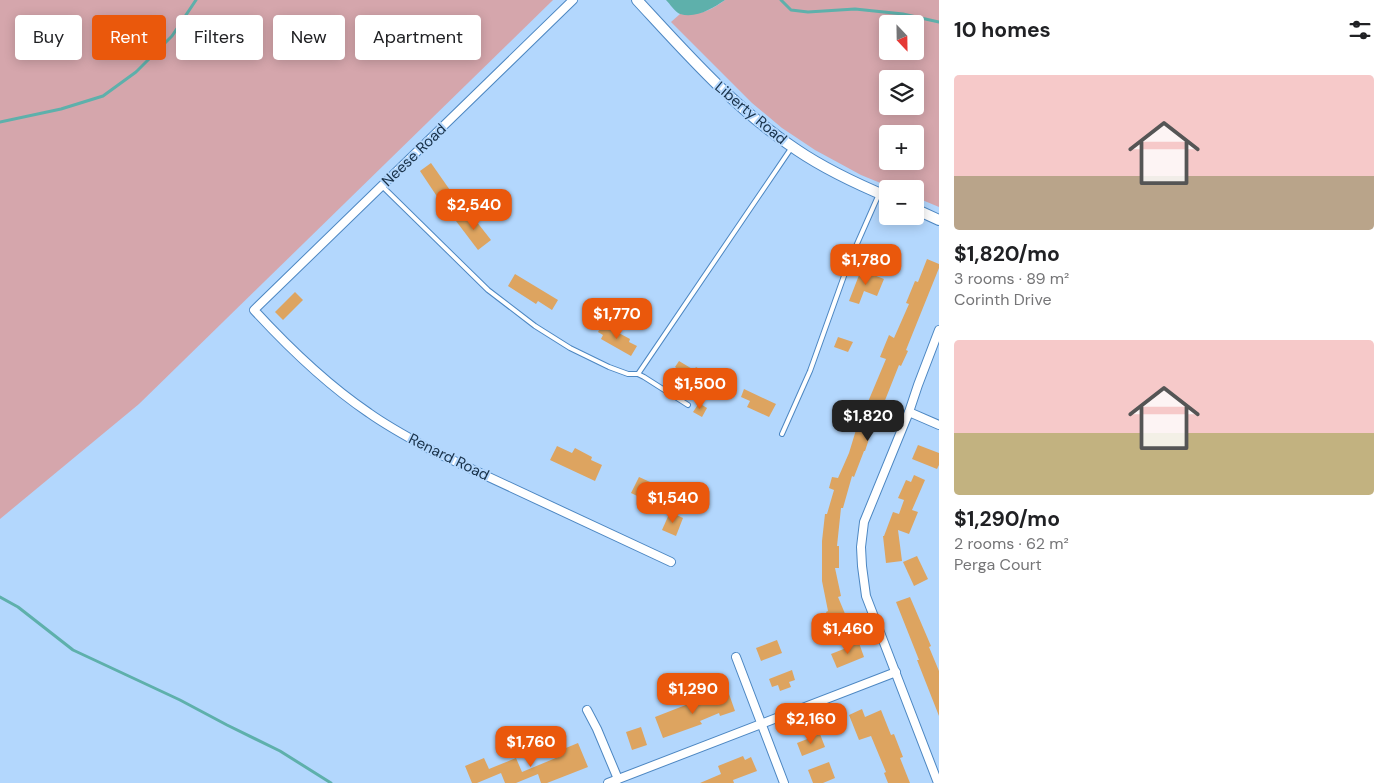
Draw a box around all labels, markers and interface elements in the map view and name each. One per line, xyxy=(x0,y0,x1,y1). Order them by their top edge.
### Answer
chip: Buy xyxy=(15,15,82,60)
chip: Rent xyxy=(92,15,166,60)
chip: Filters xyxy=(176,15,263,60)
chip: New xyxy=(273,15,345,60)
chip: Apartment xyxy=(355,15,481,60)
north arrow xyxy=(879,15,924,60)
map controls xyxy=(879,15,924,225)
text: 10 homes xyxy=(954,16,1051,44)
icon: filters xyxy=(1346,16,1374,44)
button: layers xyxy=(879,70,924,115)
street label: Liberty Road xyxy=(711,77,791,149)
icon: home xyxy=(1119,108,1209,198)
street label: Neese Road xyxy=(377,119,451,191)
button: + xyxy=(879,125,924,170)
button: − xyxy=(879,180,924,225)
pin: $2,540 xyxy=(433,188,515,231)
text: $2,540 xyxy=(447,194,501,215)
text: $1,820/mo xyxy=(954,240,1060,268)
pin: $1,780 xyxy=(825,244,907,286)
text: $1,780 xyxy=(841,249,891,270)
text: 3 rooms · 89 m² xyxy=(954,268,1069,289)
text: Corinth Drive xyxy=(954,289,1052,310)
pin: $1,770 xyxy=(576,298,658,340)
text: $1,770 xyxy=(593,303,641,324)
pin: $1,500 xyxy=(659,368,741,410)
text: $1,500 xyxy=(674,373,726,394)
icon: home xyxy=(1119,373,1209,463)
pin: $1,820 xyxy=(827,400,909,442)
text: $1,820 xyxy=(843,405,893,426)
street label: Renard Road xyxy=(405,429,493,485)
pin: $1,540 xyxy=(632,482,714,524)
text: $1,540 xyxy=(647,487,699,508)
text: $1,290/mo xyxy=(954,505,1060,533)
text: 2 rooms · 62 m² xyxy=(954,533,1069,554)
text: Perga Court xyxy=(954,554,1042,575)
pin: $1,460 xyxy=(807,612,889,655)
text: $1,460 xyxy=(822,618,874,639)
pin: $1,290 xyxy=(652,672,734,715)
text: $1,290 xyxy=(668,678,718,699)
pin: $2,160 xyxy=(770,702,852,745)
text: $2,160 xyxy=(786,708,836,729)
pin: $1,760 xyxy=(490,726,572,768)
text: $1,760 xyxy=(506,731,556,752)

